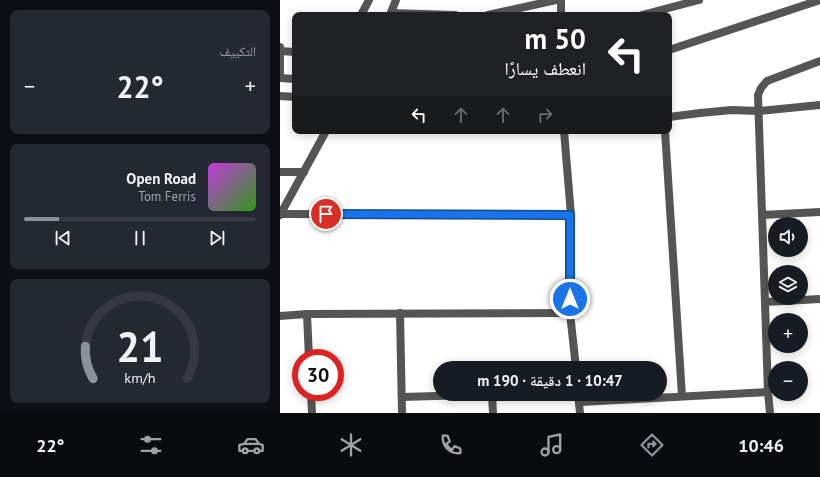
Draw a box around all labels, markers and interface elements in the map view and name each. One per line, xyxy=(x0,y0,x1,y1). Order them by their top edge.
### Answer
text: 50 m xyxy=(525,20,586,57)
icon: left xyxy=(600,28,652,80)
text: التكييف xyxy=(220,43,256,60)
text: انعطف يسارًا xyxy=(505,57,586,80)
text: 22° xyxy=(116,67,164,106)
text: − xyxy=(24,72,35,100)
text: + xyxy=(245,72,256,100)
icon: left xyxy=(408,104,430,126)
icon: ahead xyxy=(450,104,472,126)
icon: ahead xyxy=(492,104,514,126)
icon: right xyxy=(534,104,556,126)
text: Open Road xyxy=(126,169,196,188)
text: Tom Ferris xyxy=(138,188,196,205)
pin xyxy=(309,197,343,231)
icon: arrive xyxy=(315,203,337,225)
map controls xyxy=(768,217,808,401)
button: sound xyxy=(768,217,808,257)
icon: previous xyxy=(52,227,74,249)
icon: pause xyxy=(129,227,151,249)
icon: next xyxy=(206,227,228,249)
button: layers xyxy=(768,265,808,305)
position arrow xyxy=(549,278,591,320)
button: + xyxy=(768,313,808,353)
text: 21 xyxy=(116,320,164,373)
speed limit sign: 30 xyxy=(292,349,344,401)
button: − xyxy=(768,361,808,401)
text: km/h xyxy=(124,367,156,386)
text: 10:47 · 1 دقيقة · 190 m xyxy=(477,371,623,390)
icon: filters xyxy=(137,431,165,459)
icon: car xyxy=(237,431,265,459)
icon: climate xyxy=(337,431,365,459)
icon: phone xyxy=(437,431,465,459)
icon: music xyxy=(538,431,566,459)
icon: directions xyxy=(638,431,666,459)
text: 22° xyxy=(36,434,64,457)
text: 10:46 xyxy=(738,434,784,457)

